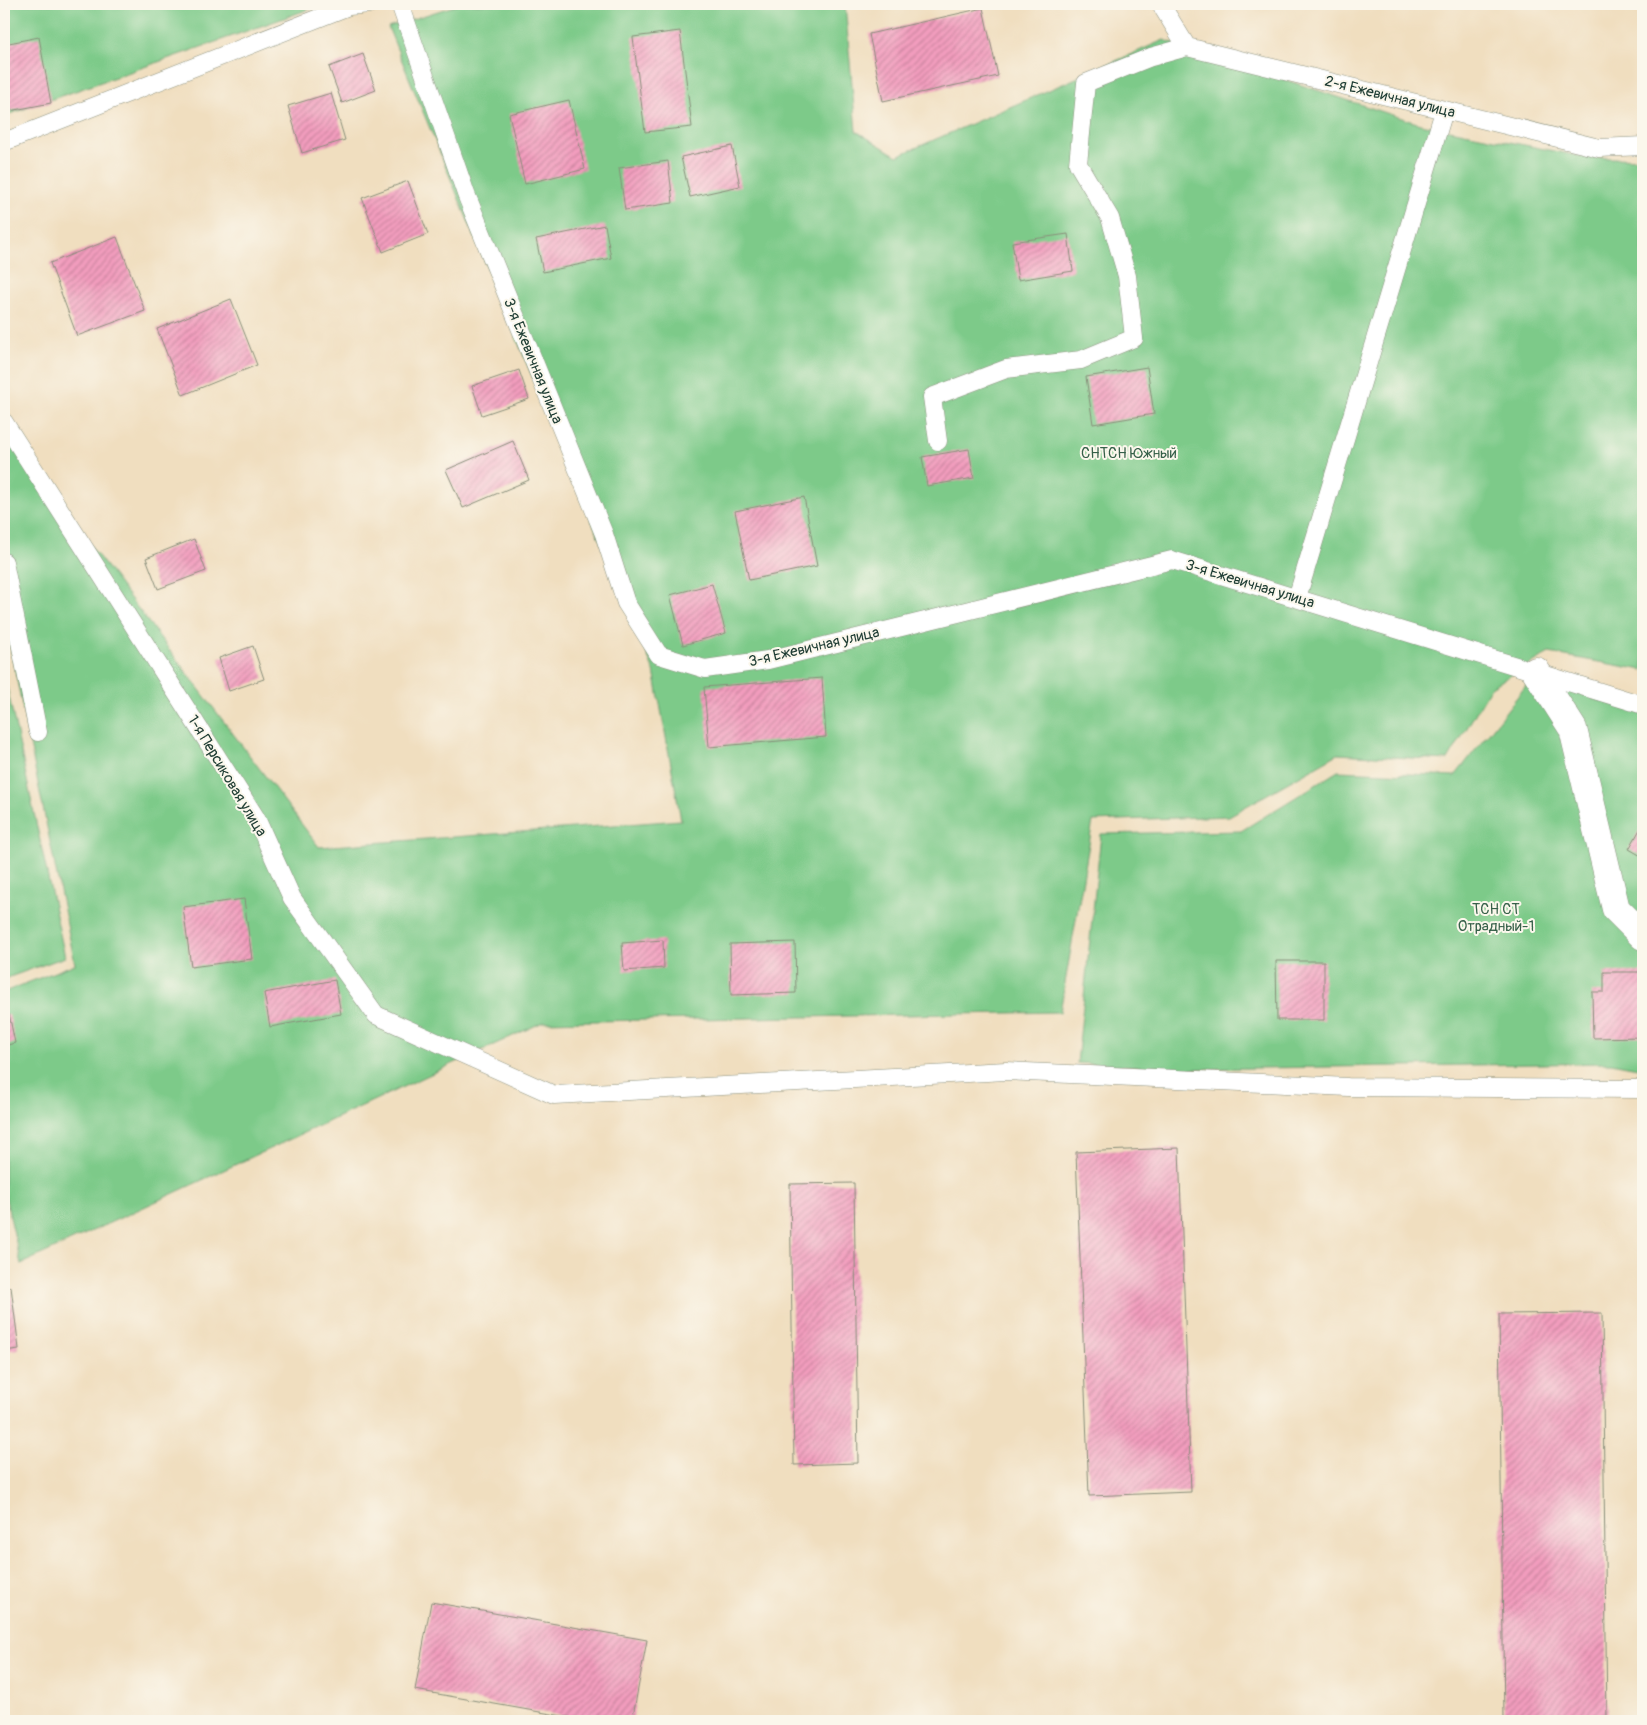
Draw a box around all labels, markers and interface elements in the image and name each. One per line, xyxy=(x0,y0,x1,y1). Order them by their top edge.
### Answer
street label: 2-я Ежевичная улица xyxy=(1323,72,1457,122)
street label: 3-я Ежевичная улица xyxy=(499,296,567,427)
park label: СНТСН Южный xyxy=(1081,444,1177,463)
street label: 3-я Ежевичная улица xyxy=(1183,555,1317,613)
street label: 3-я Ежевичная улица xyxy=(747,623,881,671)
street label: 1-я Персиковая улица xyxy=(183,712,271,840)
park label: ТСН СТ Отрадный-1 xyxy=(1458,900,1534,936)

